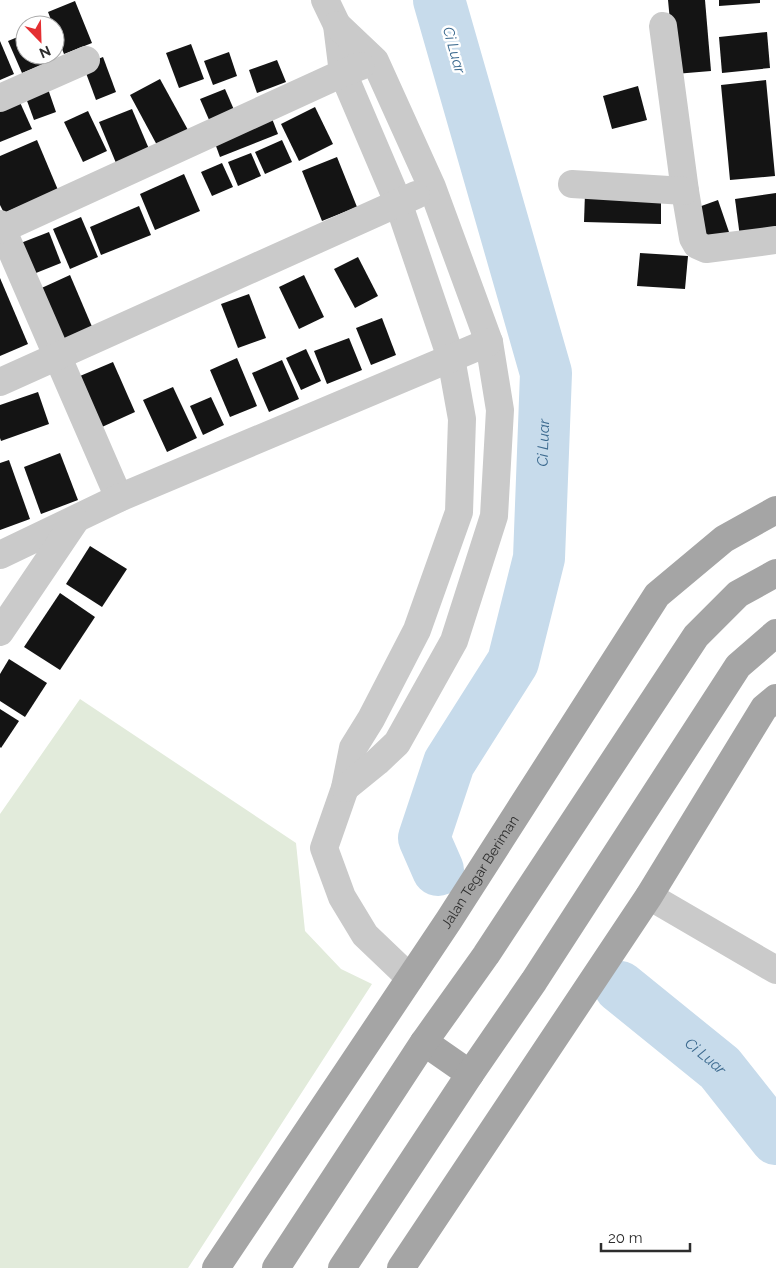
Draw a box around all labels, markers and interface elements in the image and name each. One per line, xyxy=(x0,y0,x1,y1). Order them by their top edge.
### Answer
north arrow xyxy=(15,15,65,65)
water label: Ci Luar xyxy=(439,25,469,76)
text: N xyxy=(37,43,53,61)
water label: Ci Luar xyxy=(533,418,553,467)
street label: Jalan Tegar Beriman xyxy=(438,812,522,931)
water label: Ci Luar xyxy=(681,1034,731,1078)
scale bar xyxy=(601,1220,690,1252)
text: 20 m xyxy=(608,1229,643,1247)

